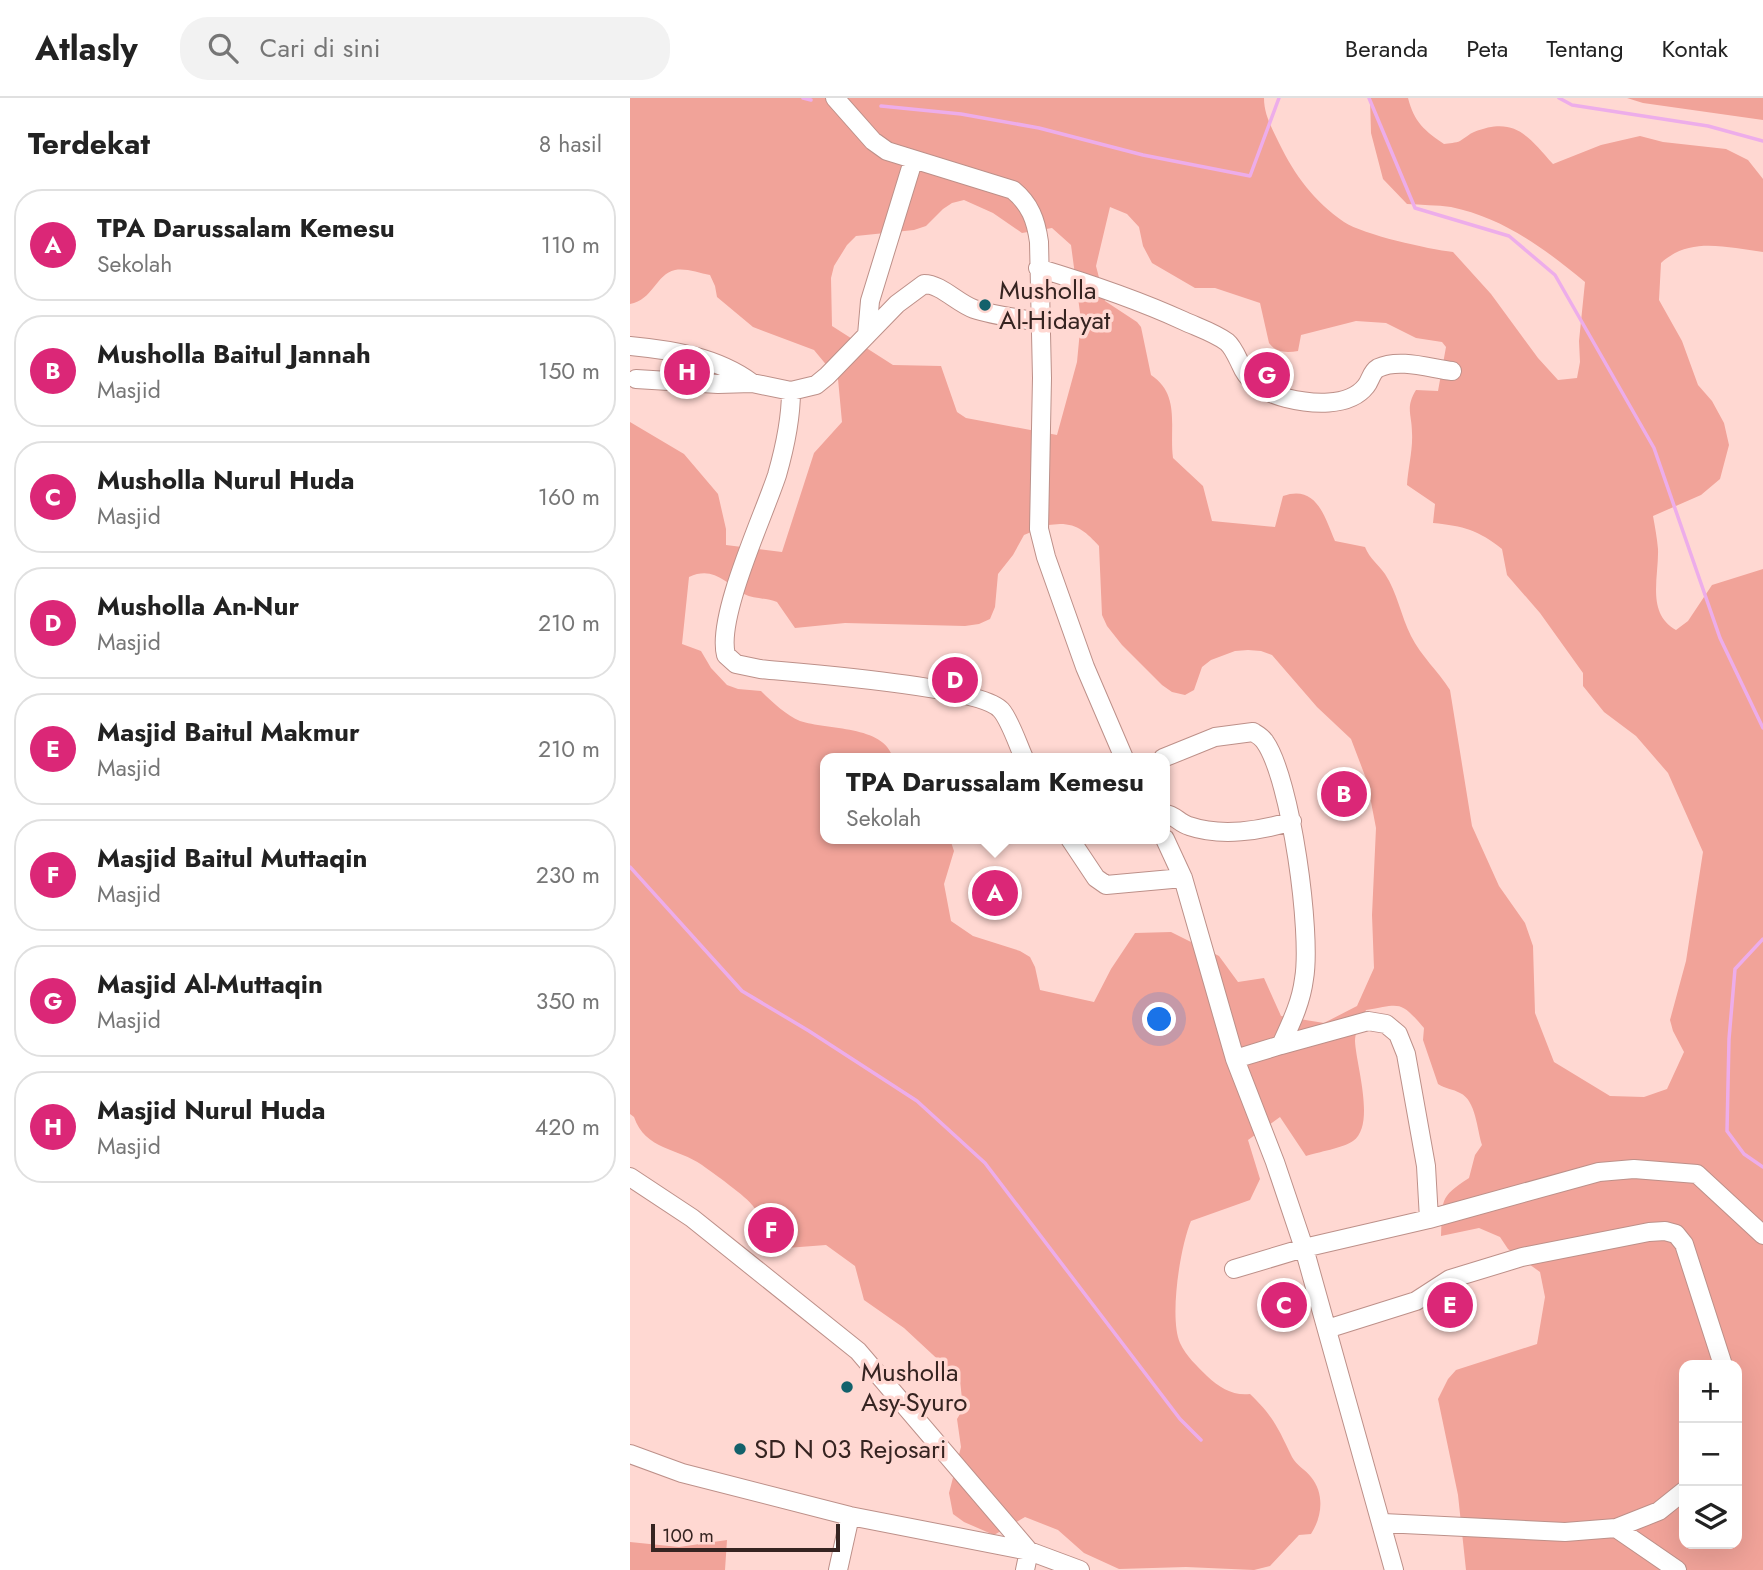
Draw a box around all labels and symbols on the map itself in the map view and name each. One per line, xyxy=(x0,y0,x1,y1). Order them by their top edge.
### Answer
place label: Musholla Al-Hidayat xyxy=(999,271,1111,339)
marker: Musholla Al-Hidayat xyxy=(977,297,993,313)
pin: H xyxy=(664,346,710,398)
pin: G xyxy=(1244,349,1290,401)
pin: D xyxy=(932,654,978,706)
pin: B xyxy=(1321,768,1367,820)
pin: A xyxy=(972,867,1018,919)
your location xyxy=(1142,1002,1176,1036)
pin: F xyxy=(748,1204,794,1256)
pin: C xyxy=(1261,1279,1307,1331)
pin: E xyxy=(1427,1279,1473,1331)
place label: Musholla Asy-Syuro xyxy=(861,1353,967,1421)
marker: Musholla Asy-Syuro xyxy=(839,1379,855,1395)
place label: SD N 03 Rejosari xyxy=(754,1430,947,1468)
marker: SD N 03 Rejosari xyxy=(732,1441,748,1457)
scale bar xyxy=(651,1521,840,1553)

